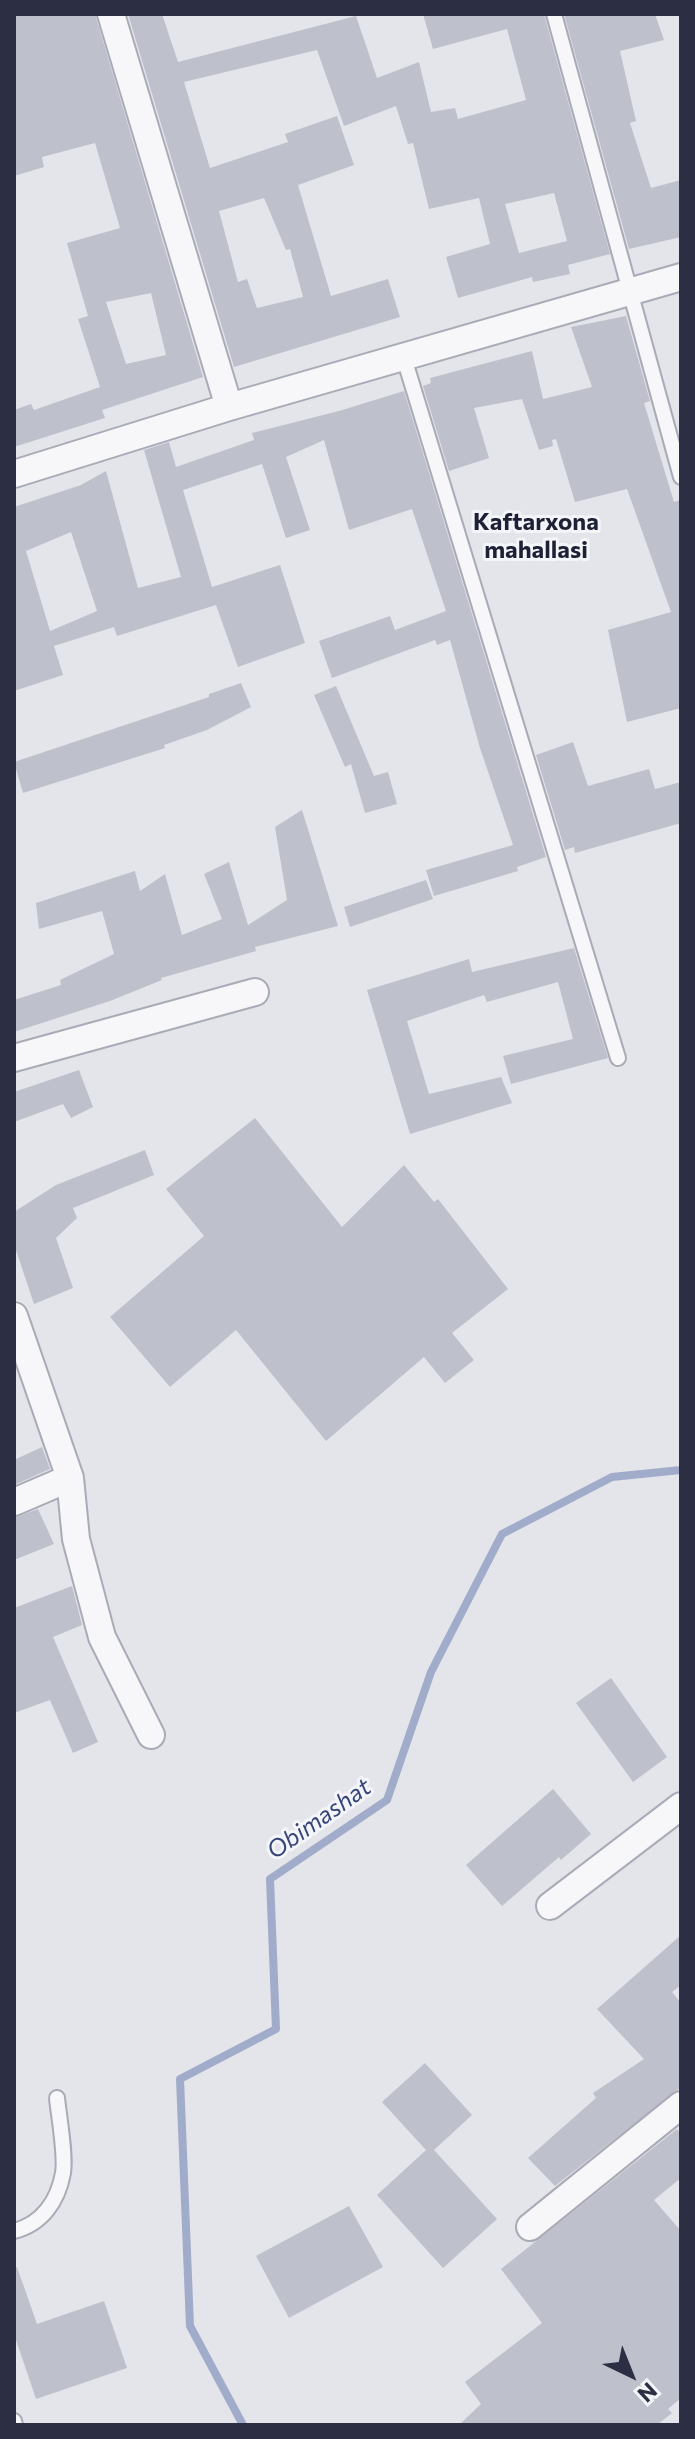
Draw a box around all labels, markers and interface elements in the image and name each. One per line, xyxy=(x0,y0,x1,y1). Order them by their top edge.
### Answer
district label: Kaftarxona mahallasi xyxy=(473,508,599,564)
water label: Obimashat xyxy=(261,1773,377,1865)
north arrow xyxy=(591,2335,671,2415)
text: N xyxy=(632,2377,663,2408)

